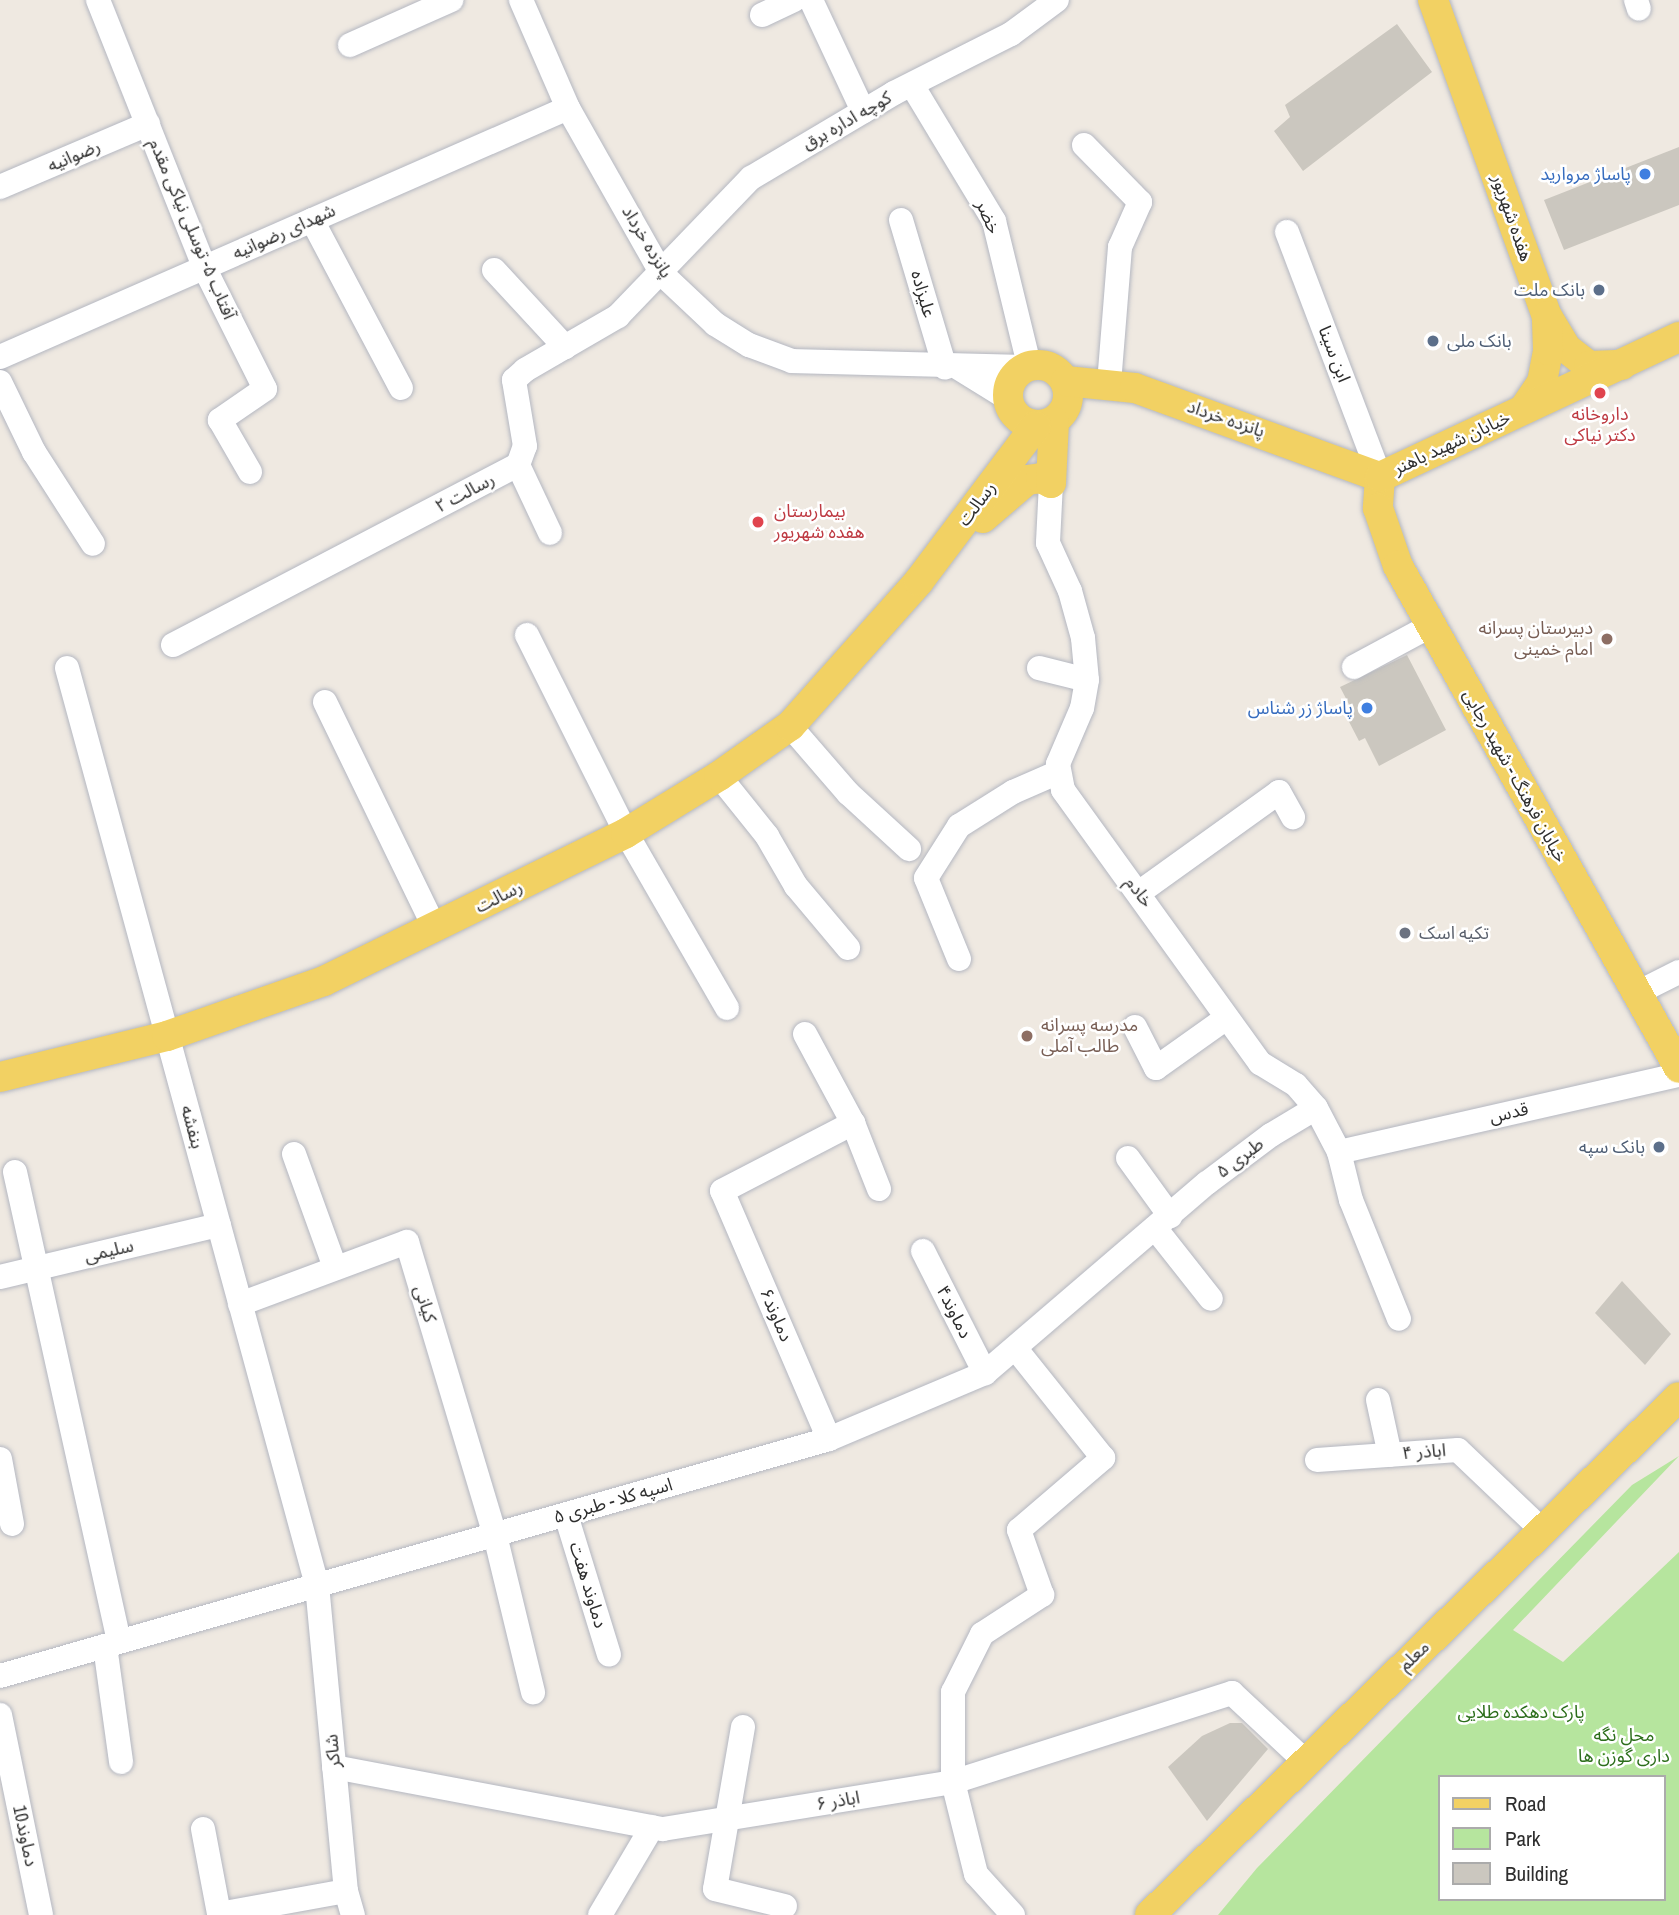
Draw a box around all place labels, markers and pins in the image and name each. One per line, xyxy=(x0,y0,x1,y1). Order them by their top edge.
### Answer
place label: پاساژ مروارید xyxy=(1540,163,1631,185)
marker: پاساژ مروارید xyxy=(1637,166,1653,182)
place label: بانک ملت xyxy=(1514,279,1585,301)
marker: بانک ملت xyxy=(1591,282,1607,298)
place label: بانک ملی xyxy=(1447,330,1512,352)
marker: بانک ملی xyxy=(1425,333,1441,349)
marker: داروخانه دکتر نیاکی xyxy=(1592,385,1608,401)
place label: داروخانه دکتر نیاکی xyxy=(1564,404,1636,446)
place label: بیمارستان هفده شهریور xyxy=(774,501,865,544)
marker: بیمارستان هفده شهریور xyxy=(748,512,768,532)
place label: دبیرستان پسرانه امام خمینی xyxy=(1479,618,1593,660)
marker: دبیرستان پسرانه امام خمینی xyxy=(1599,631,1615,647)
place label: پاساژ زر شناس xyxy=(1248,697,1353,719)
marker: پاساژ زر شناس xyxy=(1359,700,1375,716)
place label: تکیه اسک xyxy=(1419,922,1489,944)
marker: تکیه اسک xyxy=(1397,925,1413,941)
place label: مدرسه پسرانه طالب آملی xyxy=(1041,1015,1138,1058)
marker: مدرسه پسرانه طالب آملی xyxy=(1019,1028,1035,1044)
place label: بانک سپه xyxy=(1579,1136,1645,1158)
marker: بانک سپه xyxy=(1651,1139,1667,1155)

